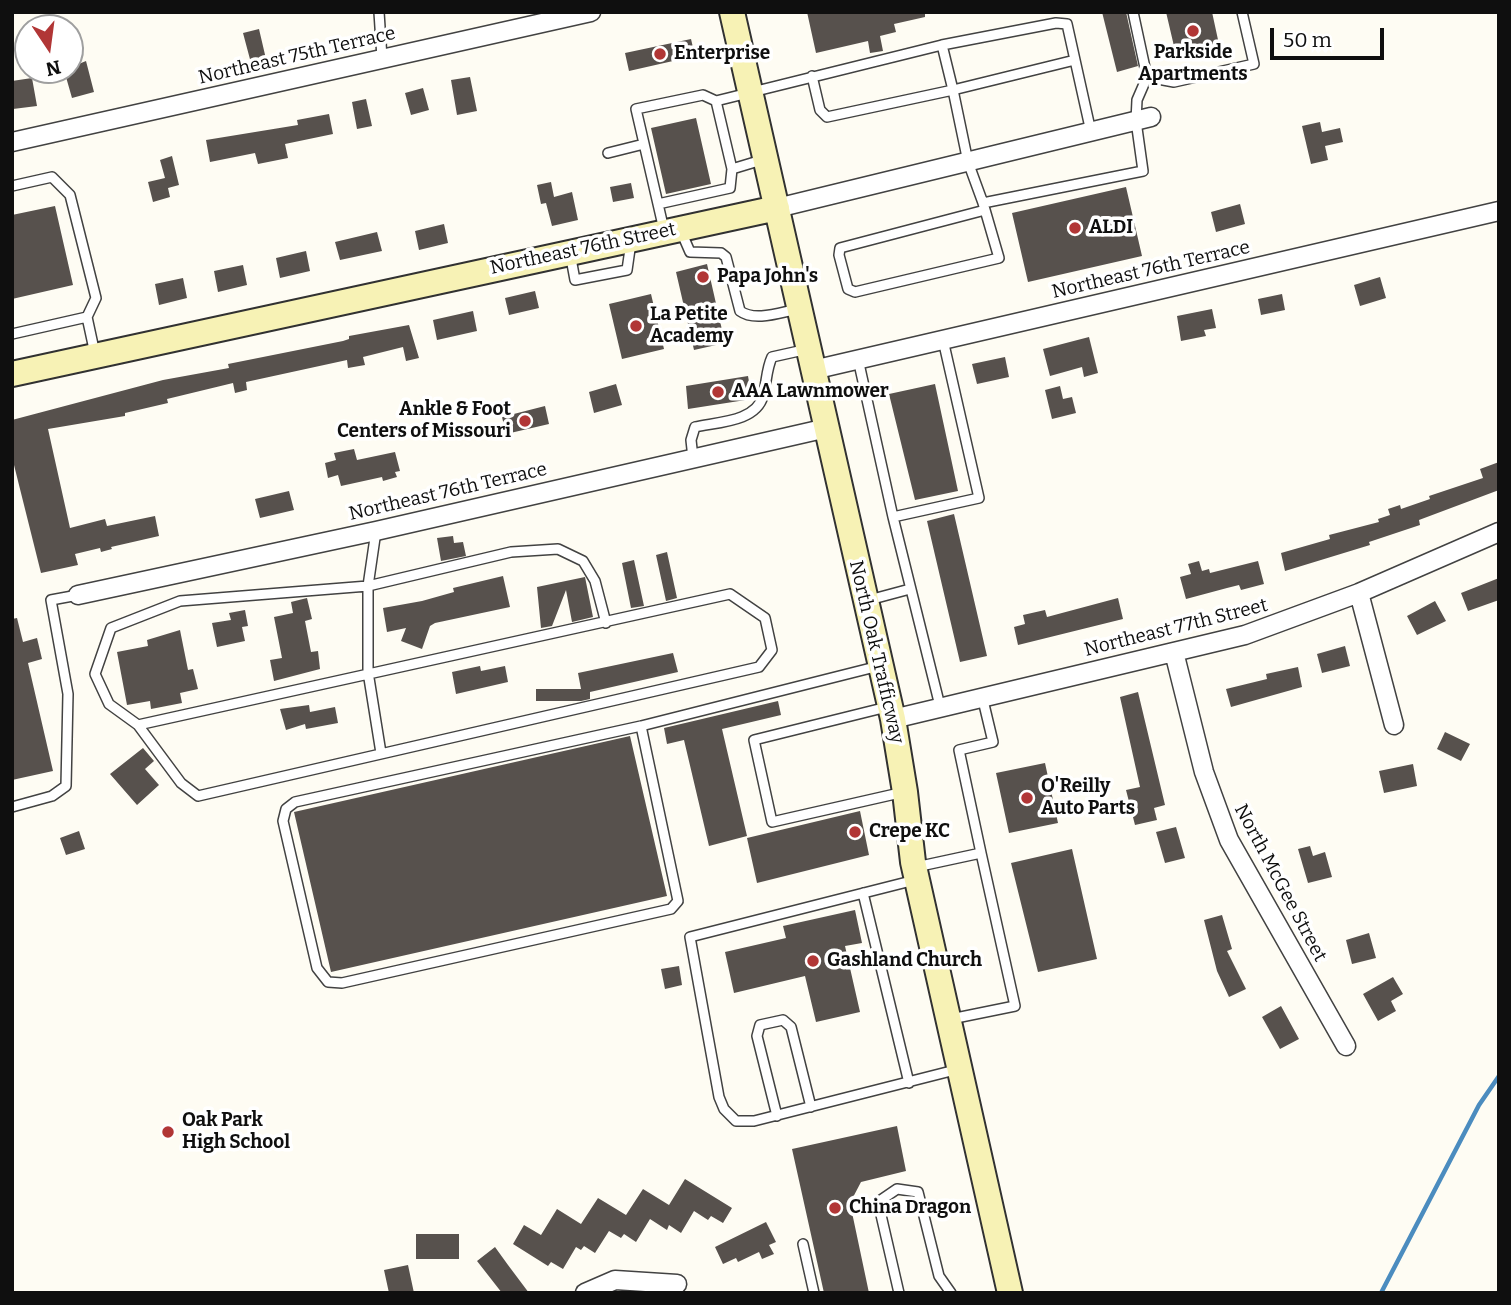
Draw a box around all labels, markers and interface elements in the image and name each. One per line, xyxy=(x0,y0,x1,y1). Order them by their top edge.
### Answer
north arrow xyxy=(14,14,84,84)
scale bar xyxy=(1273,14,1387,58)
street label: Northeast 75th Terrace xyxy=(196,22,398,90)
marker: Parkside Apartments xyxy=(1185,23,1201,39)
text: 50 m xyxy=(1283,27,1332,53)
place label: Parkside Apartments xyxy=(1138,42,1248,86)
place label: Enterprise xyxy=(674,43,770,65)
marker: Enterprise xyxy=(652,46,668,62)
text: N xyxy=(44,55,63,81)
place label: ALDI xyxy=(1089,217,1133,239)
street label: Northeast 76th Street xyxy=(488,218,678,280)
marker: ALDI xyxy=(1067,220,1083,236)
street label: Northeast 76th Terrace xyxy=(1050,236,1252,304)
place label: Papa John's xyxy=(717,266,818,288)
marker: Papa John's xyxy=(695,269,711,285)
place label: La Petite Academy xyxy=(650,304,733,348)
marker: La Petite Academy xyxy=(628,318,644,334)
place label: AAA Lawnmower xyxy=(732,381,889,403)
marker: AAA Lawnmower xyxy=(710,384,726,400)
place label: Ankle & Foot Centers of Missouri xyxy=(337,399,511,443)
marker: Ankle & Foot Centers of Missouri xyxy=(517,413,533,429)
street label: Northeast 76th Terrace xyxy=(347,458,549,526)
street label: North Oak Trafficway xyxy=(844,558,908,746)
street label: Northeast 77th Street xyxy=(1082,594,1270,662)
place label: O'Reilly Auto Parts xyxy=(1041,776,1135,820)
marker: O'Reilly Auto Parts xyxy=(1019,790,1035,806)
street label: North McGee Street xyxy=(1229,800,1331,966)
place label: Crepe KC xyxy=(869,821,950,843)
marker: Crepe KC xyxy=(847,824,863,840)
place label: Gashland Church xyxy=(827,950,982,972)
marker: Gashland Church xyxy=(805,953,821,969)
place label: Oak Park High School xyxy=(182,1110,290,1154)
marker: Oak Park High School xyxy=(160,1124,176,1140)
place label: China Dragon xyxy=(849,1197,971,1219)
marker: China Dragon xyxy=(827,1200,843,1216)

